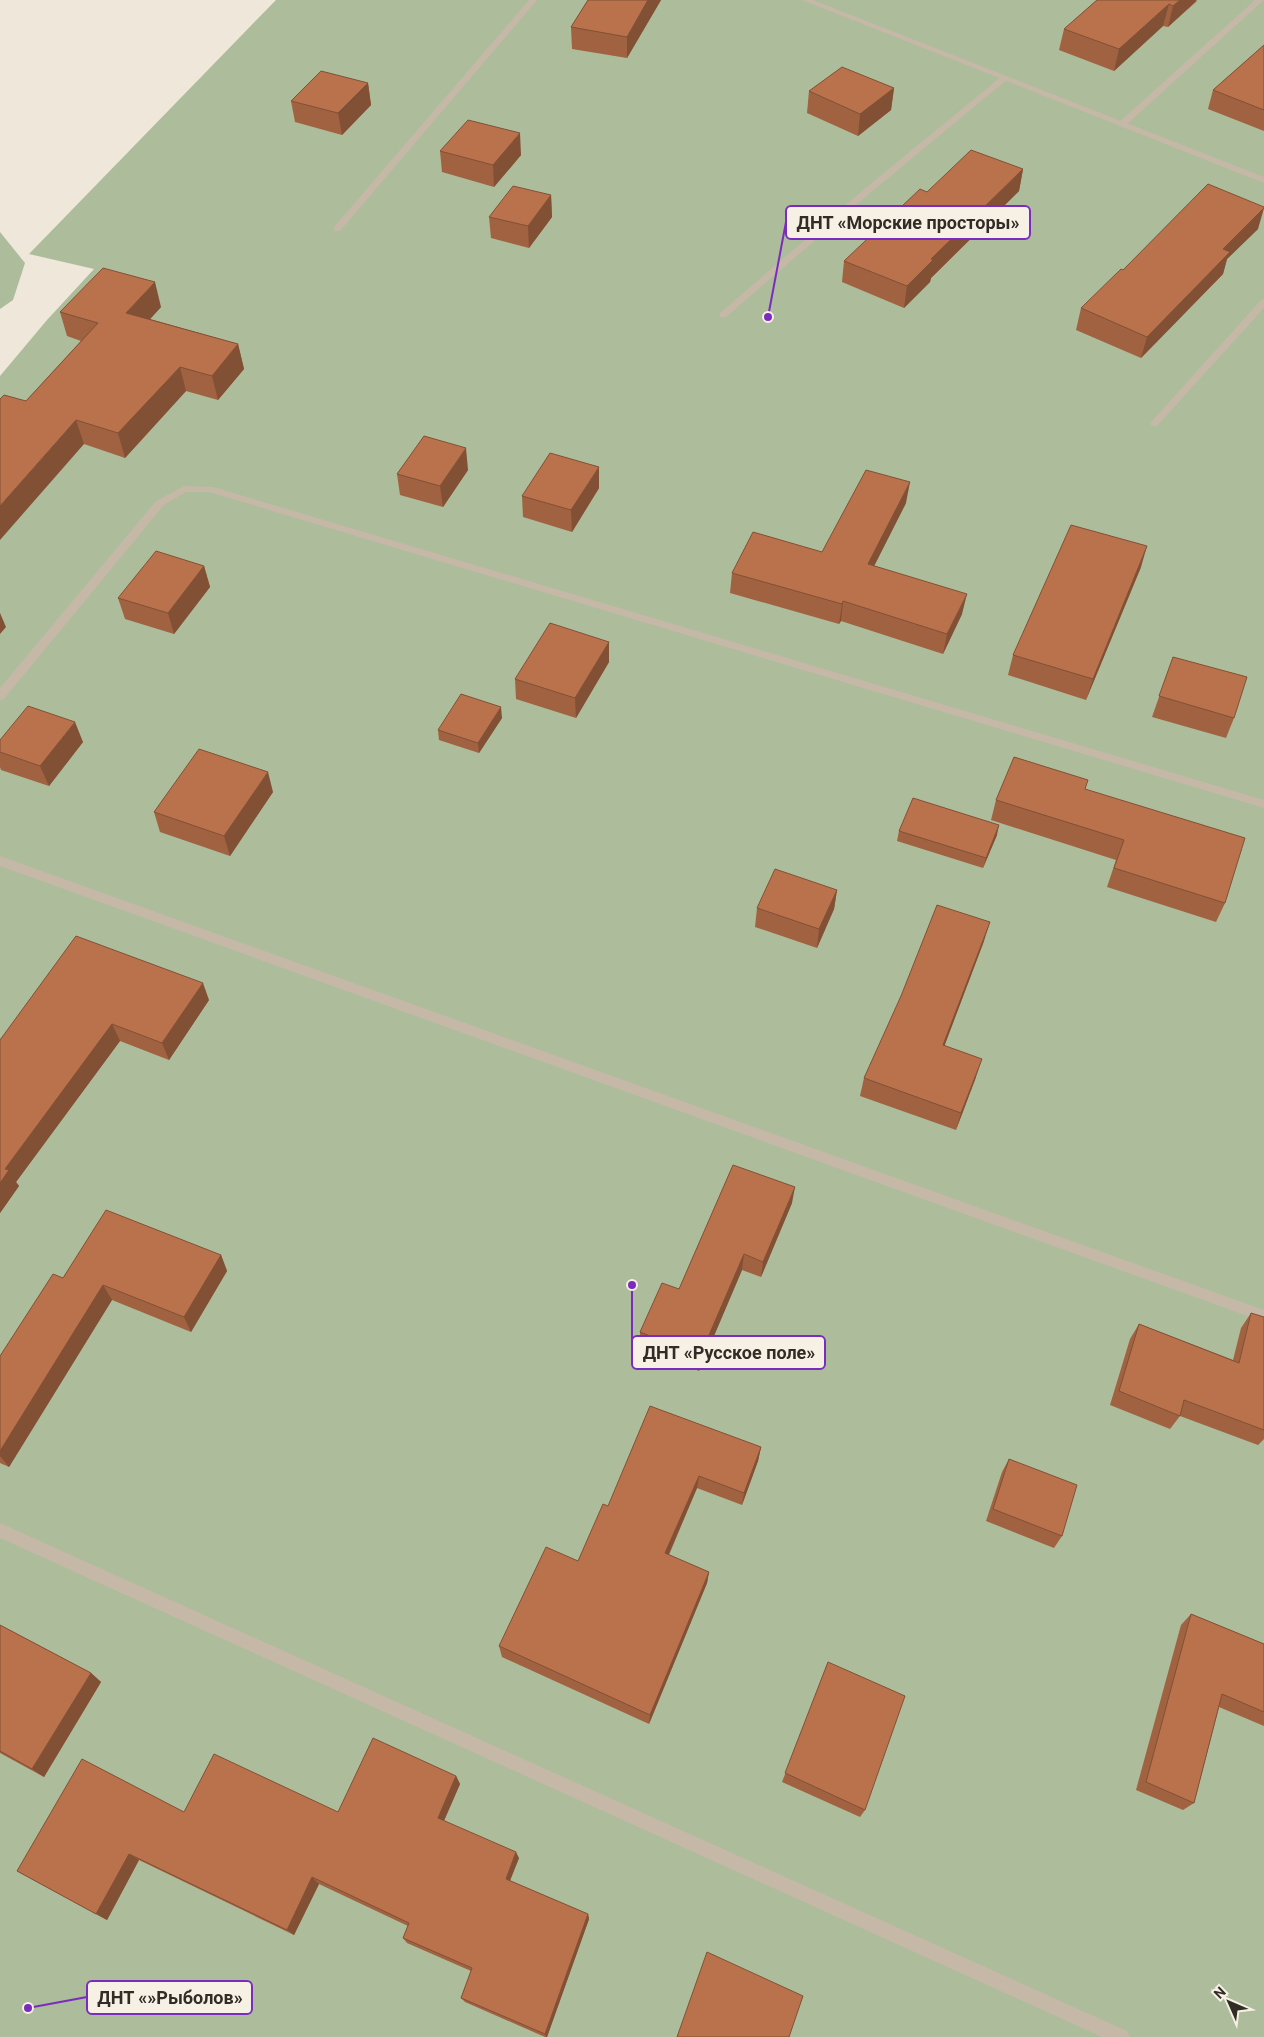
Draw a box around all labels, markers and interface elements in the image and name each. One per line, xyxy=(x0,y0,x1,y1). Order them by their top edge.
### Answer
callout: ДНТ «Морские просторы» xyxy=(786,206,1030,239)
text: ДНТ «Морские просторы» xyxy=(797,212,1019,233)
callout: ДНТ «Русское поле» xyxy=(632,1336,825,1369)
text: ДНТ «Русское поле» xyxy=(643,1342,815,1363)
north arrow xyxy=(1204,1977,1254,2027)
callout: ДНТ «»Рыболов» xyxy=(87,1981,252,2014)
text: N xyxy=(1211,1984,1229,2002)
text: ДНТ «»Рыболов» xyxy=(97,1987,243,2008)

